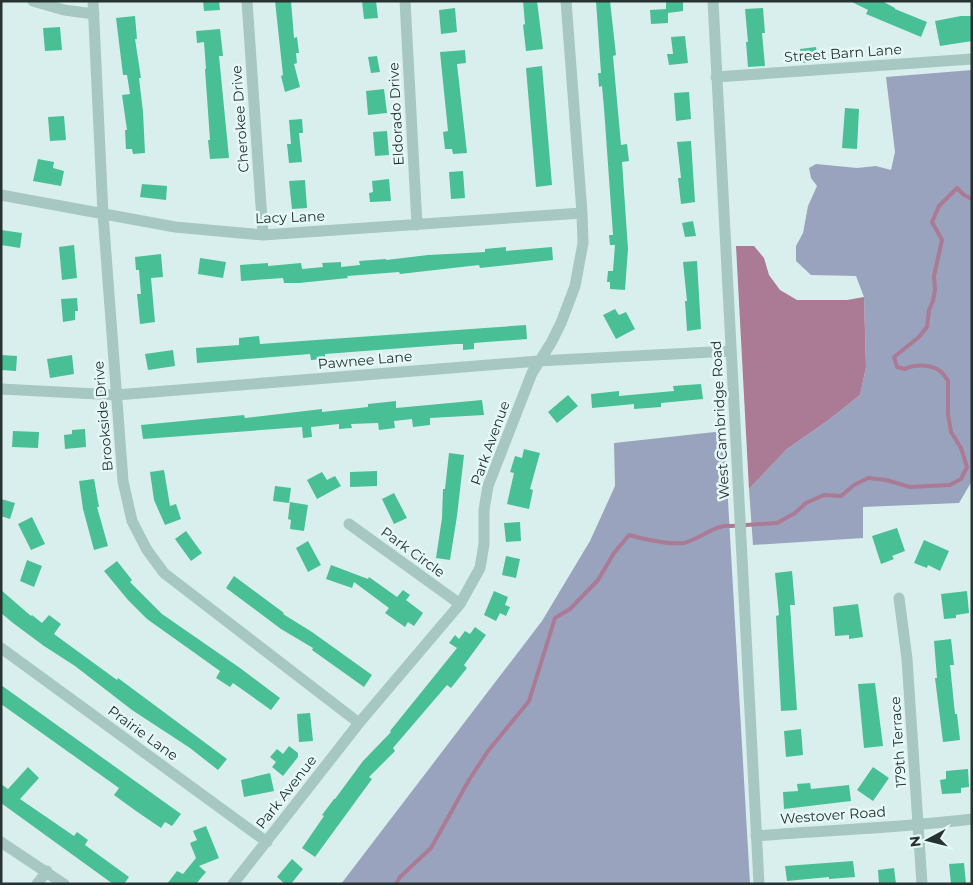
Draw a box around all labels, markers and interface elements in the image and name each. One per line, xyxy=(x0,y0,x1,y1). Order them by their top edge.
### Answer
street label: Street Barn Lane xyxy=(784,40,902,66)
street label: Eldorado Drive xyxy=(384,62,408,166)
street label: Cherokee Drive xyxy=(227,65,253,173)
street label: Lacy Lane xyxy=(255,207,325,227)
street label: West Cambridge Road xyxy=(707,340,733,500)
street label: Pawnee Lane xyxy=(317,347,413,373)
street label: Brookside Drive xyxy=(89,360,117,472)
street label: Park Avenue xyxy=(466,398,514,488)
street label: Park Circle xyxy=(377,523,449,581)
street label: 179th Terrace xyxy=(886,696,910,788)
street label: Prairie Lane xyxy=(104,701,182,765)
street label: Park Avenue xyxy=(252,752,320,832)
street label: Westover Road xyxy=(780,802,886,828)
north arrow xyxy=(903,815,953,865)
text: N xyxy=(905,835,925,848)

